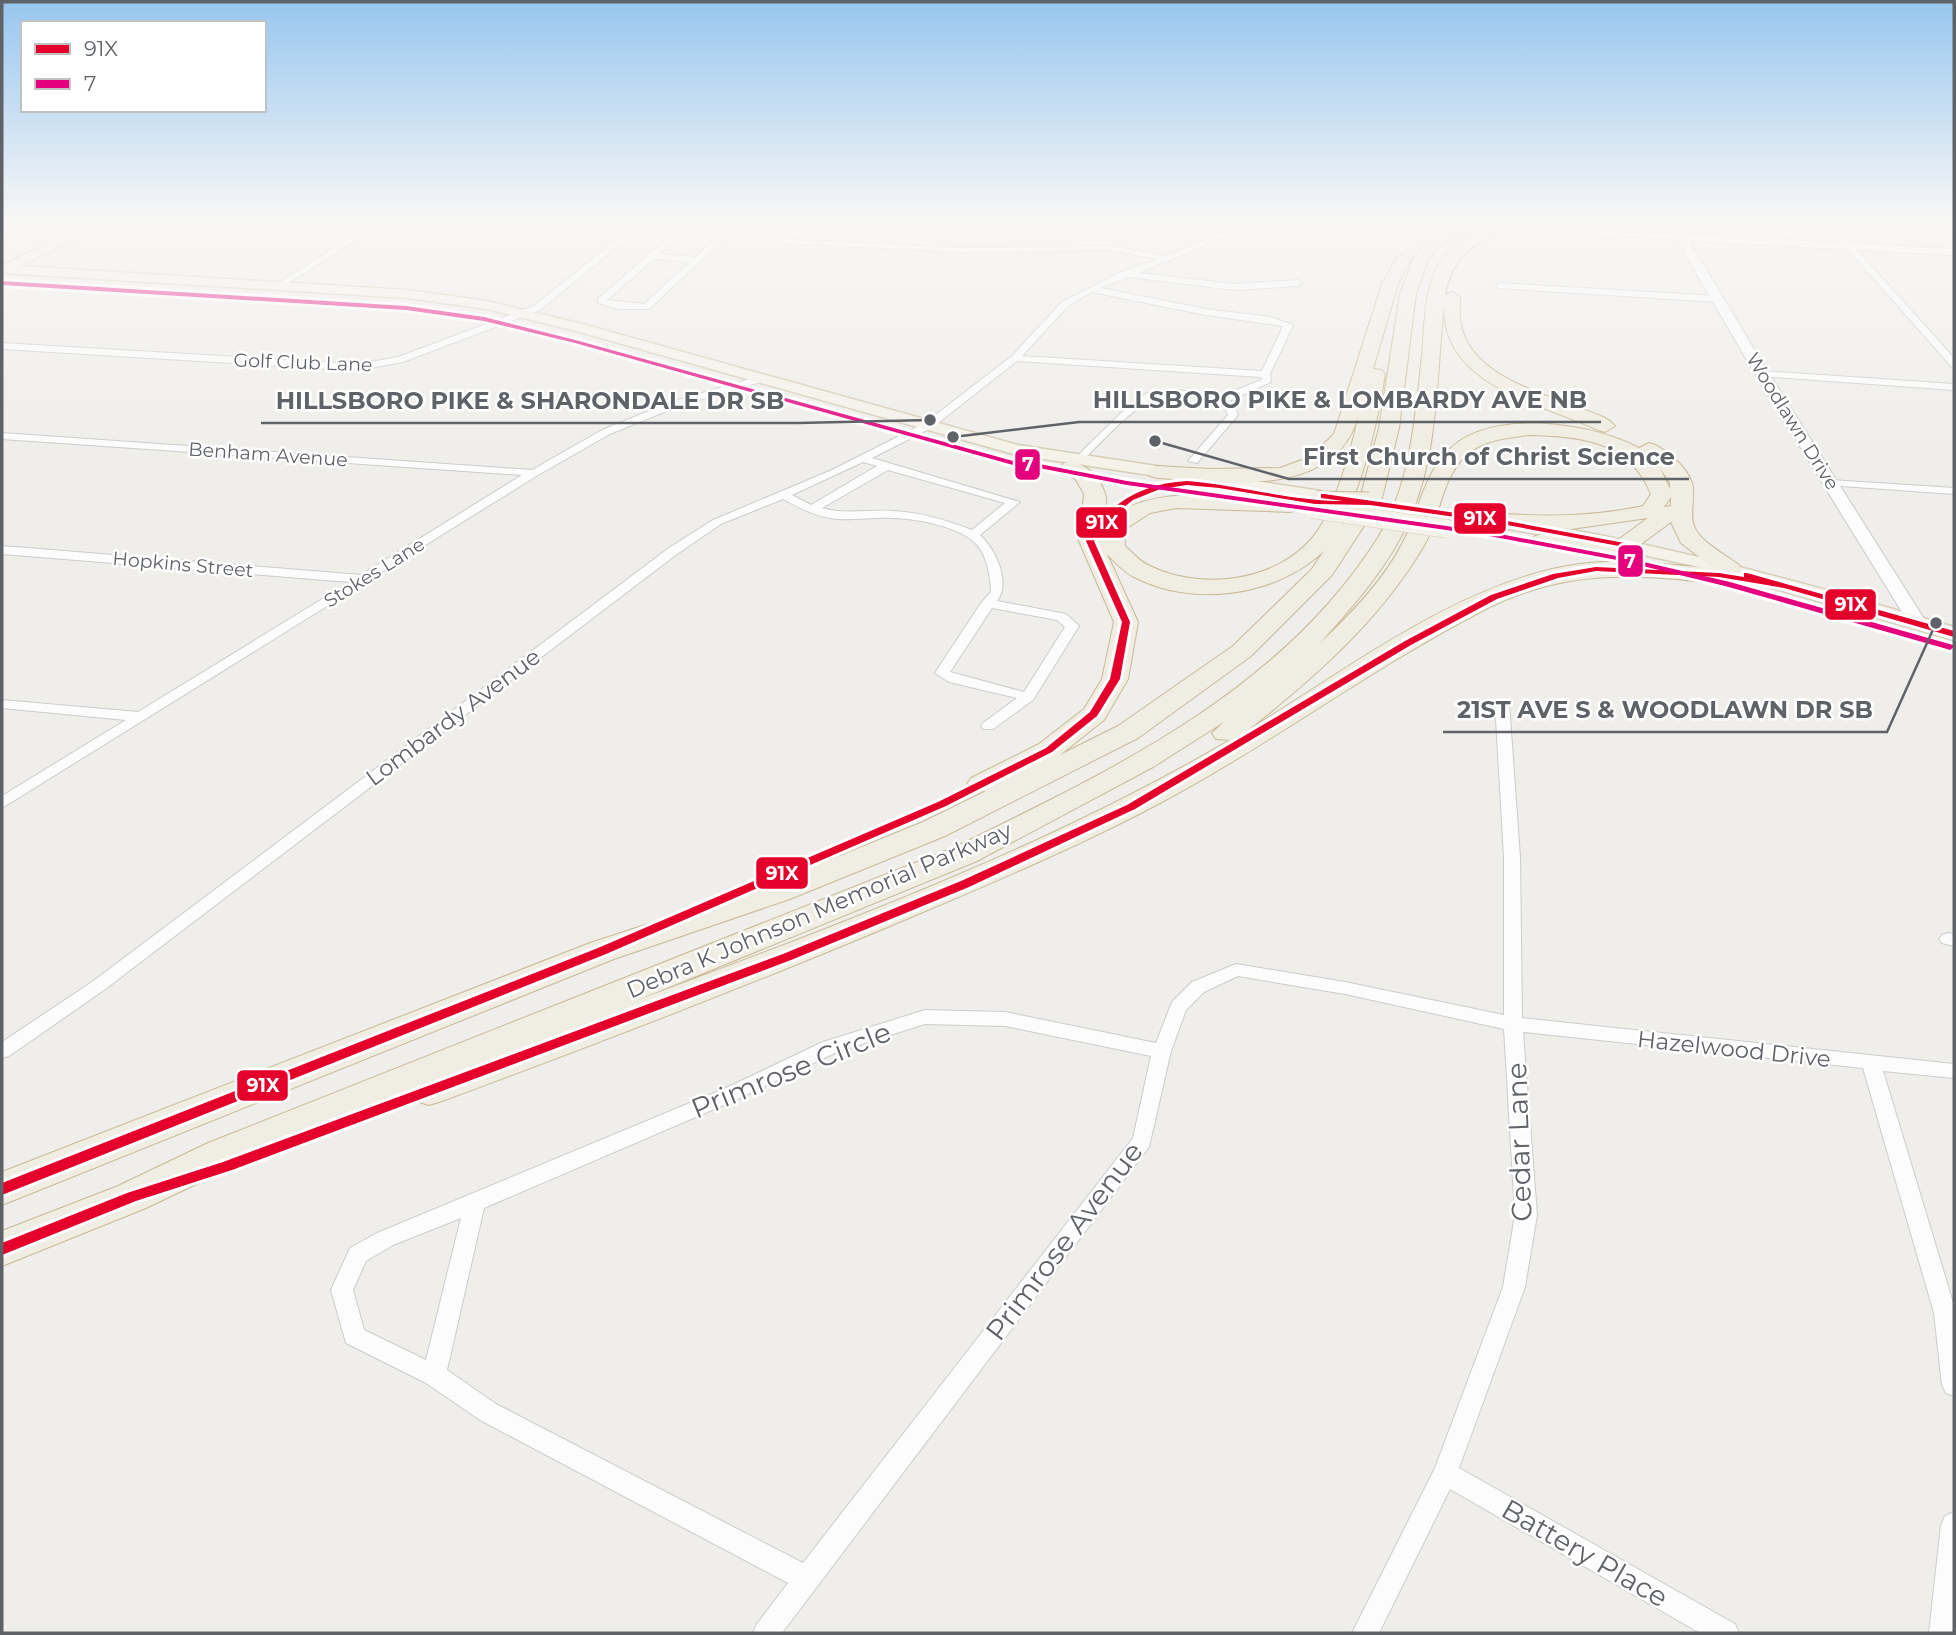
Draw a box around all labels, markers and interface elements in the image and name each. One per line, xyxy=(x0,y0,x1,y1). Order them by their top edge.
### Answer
legend xyxy=(21,21,266,112)
text: 91X xyxy=(84,36,118,61)
text: 7 xyxy=(84,71,96,96)
street label: Golf Club Lane xyxy=(233,349,373,376)
street label: Woodlawn Drive xyxy=(1741,349,1844,494)
callout: HILLSBORO PIKE & LOMBARDY AVE NB xyxy=(1079,377,1601,422)
callout: HILLSBORO PIKE & SHARONDALE DR SB xyxy=(261,378,798,423)
text: HILLSBORO PIKE & LOMBARDY AVE NB xyxy=(1093,385,1587,414)
text: HILLSBORO PIKE & SHARONDALE DR SB xyxy=(276,386,784,415)
callout: First Church of Christ Science xyxy=(1289,434,1689,479)
street label: Benham Avenue xyxy=(188,437,348,472)
text: First Church of Christ Science xyxy=(1303,442,1675,471)
line badge: 7 xyxy=(1014,448,1041,481)
text: 7 xyxy=(1022,453,1034,476)
line badge: 91X xyxy=(1453,502,1507,535)
line badge: 91X xyxy=(1075,506,1128,539)
text: 91X xyxy=(1463,507,1497,530)
text: 91X xyxy=(1085,511,1119,534)
street label: Stokes Lane xyxy=(320,532,429,612)
line badge: 7 xyxy=(1617,544,1644,578)
street label: Hopkins Street xyxy=(112,547,255,582)
text: 7 xyxy=(1624,550,1636,573)
line badge: 91X xyxy=(1824,588,1877,621)
text: 91X xyxy=(1834,593,1868,616)
street label: Lombardy Avenue xyxy=(360,642,546,792)
callout: 21ST AVE S & WOODLAWN DR SB xyxy=(1443,687,1887,732)
text: 21ST AVE S & WOODLAWN DR SB xyxy=(1457,695,1873,724)
street label: Debra K Johnson Memorial Parkway xyxy=(622,816,1016,1004)
line badge: 91X xyxy=(755,856,809,890)
text: 91X xyxy=(765,862,799,885)
street label: Primrose Circle xyxy=(686,1014,896,1126)
street label: Hazelwood Drive xyxy=(1636,1025,1832,1073)
street label: Cedar Lane xyxy=(1499,1062,1539,1222)
line badge: 91X xyxy=(236,1069,289,1102)
text: 91X xyxy=(246,1074,280,1097)
street label: Primrose Avenue xyxy=(978,1135,1150,1347)
street label: Battery Place xyxy=(1496,1492,1674,1614)

